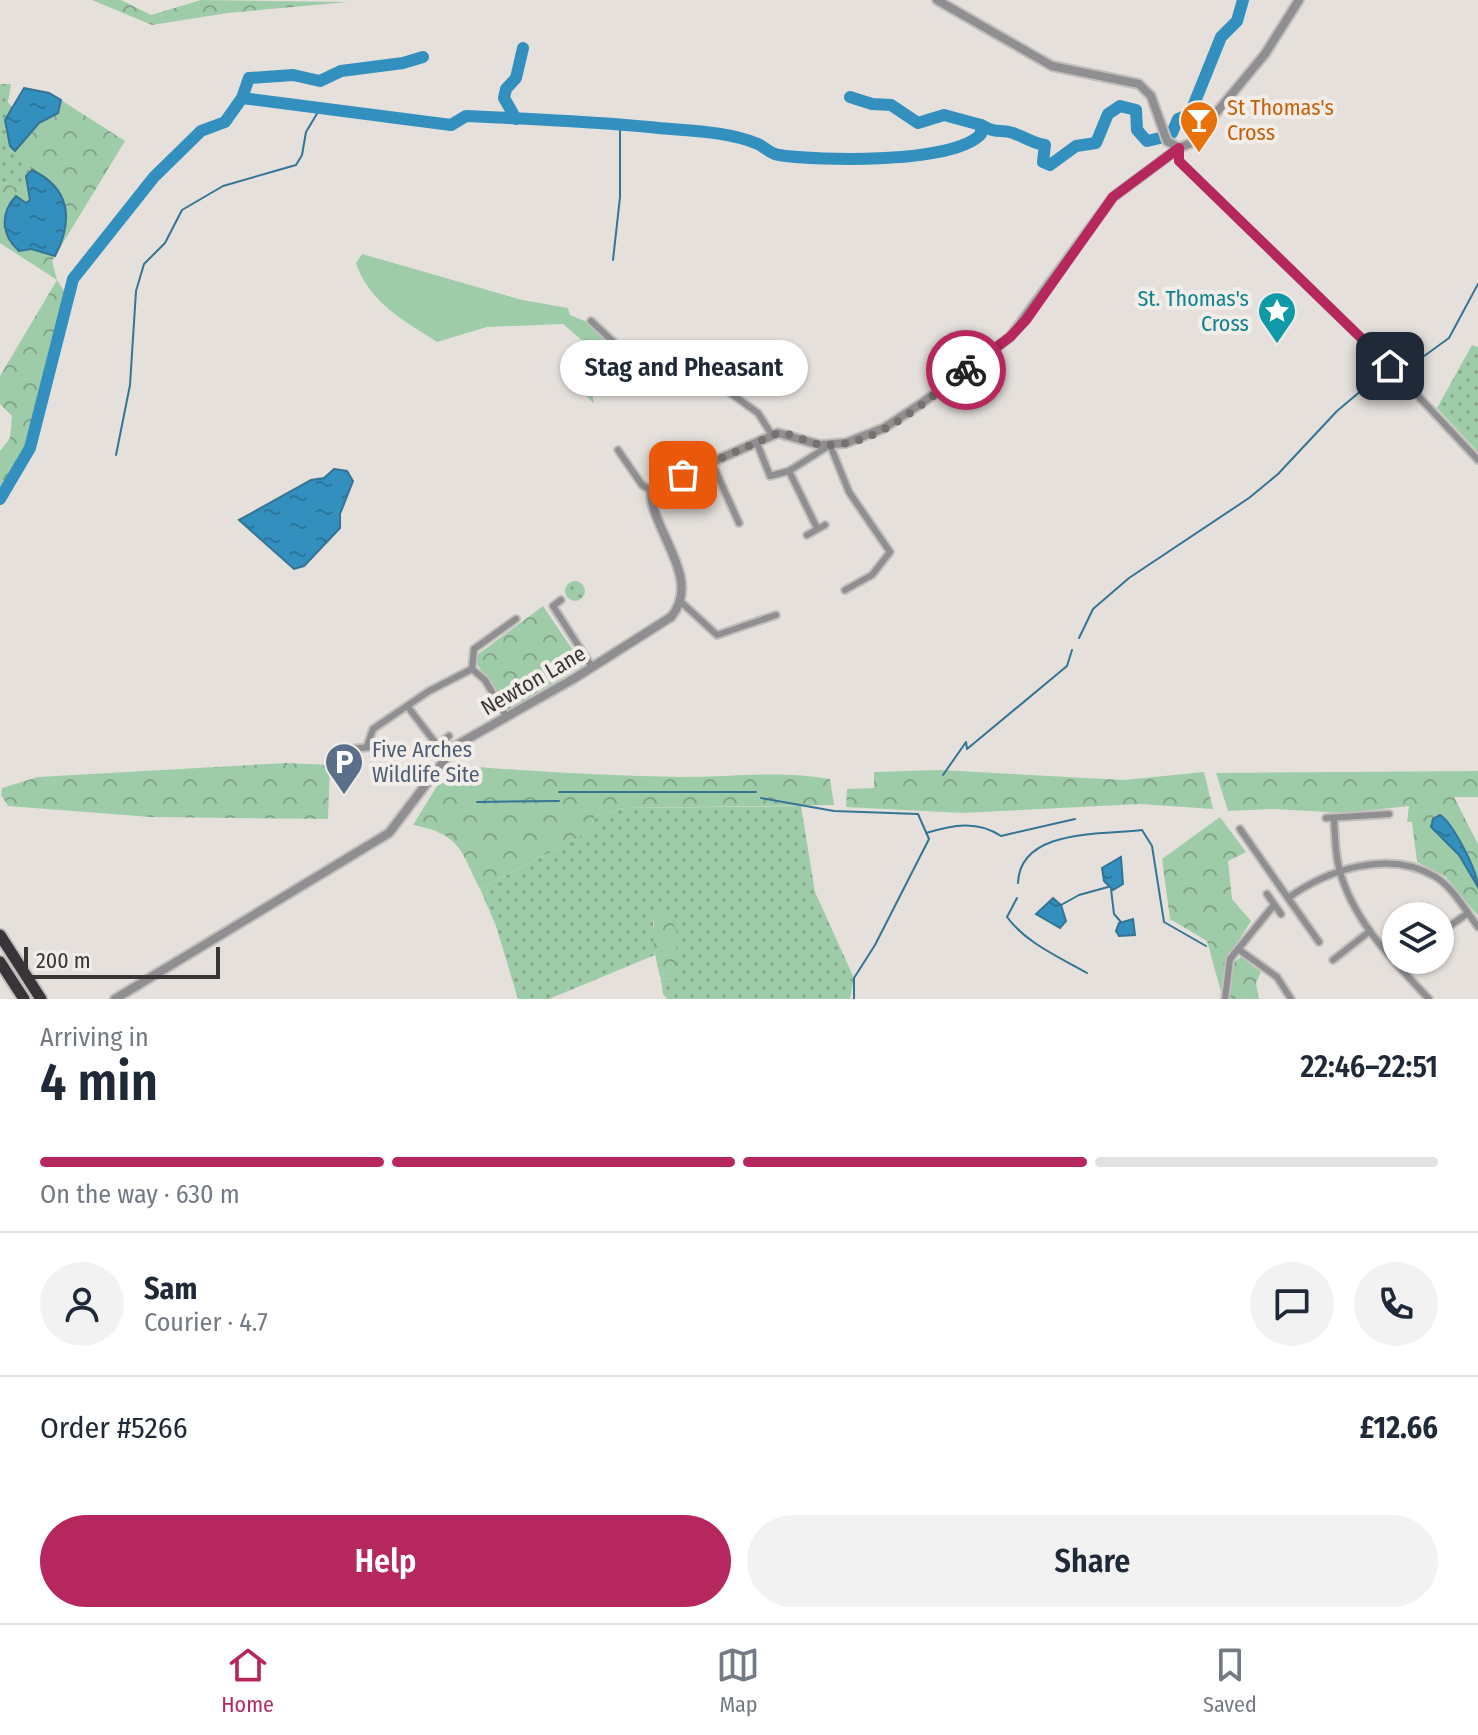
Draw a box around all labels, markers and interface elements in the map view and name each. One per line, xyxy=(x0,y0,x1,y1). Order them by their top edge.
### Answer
place label: St Thomas's Cross xyxy=(1227,94,1334,146)
bar icon: St Thomas's Cross xyxy=(1178,99,1220,154)
place label: St. Thomas's Cross xyxy=(1137,285,1249,337)
place icon: St. Thomas's Cross xyxy=(1256,290,1298,345)
courier xyxy=(926,330,1006,410)
pin xyxy=(1356,332,1424,400)
callout: Stag and Pheasant xyxy=(559,339,807,395)
icon: home xyxy=(1368,344,1412,388)
icon: bike xyxy=(944,348,988,392)
text: Stag and Pheasant xyxy=(585,352,783,383)
pin xyxy=(649,441,717,509)
icon: bag xyxy=(661,453,705,497)
street label: Newton Lane xyxy=(476,640,591,721)
place label: Five Arches Wildlife Site xyxy=(372,736,480,788)
parking icon: Five Arches Wildlife Site xyxy=(323,741,365,796)
map controls xyxy=(1382,902,1454,974)
button: layers xyxy=(1382,902,1454,974)
scale bar xyxy=(24,943,220,979)
text: 200 m xyxy=(36,947,91,974)
text: Arriving in xyxy=(40,1022,149,1053)
text: 22:46–22:51 xyxy=(1300,1049,1438,1085)
text: 4 min xyxy=(40,1051,158,1114)
text: On the way · 630 m xyxy=(40,1179,240,1210)
button: person xyxy=(40,1262,124,1346)
button: chat xyxy=(1250,1262,1334,1346)
button: phone xyxy=(1354,1262,1438,1346)
text: Sam xyxy=(144,1271,197,1307)
text: Courier · 4.7 xyxy=(144,1307,268,1338)
text: Order #5266 xyxy=(40,1410,188,1446)
text: £12.66 xyxy=(1360,1410,1438,1446)
button: Help xyxy=(40,1515,731,1607)
button: Share xyxy=(747,1515,1438,1607)
tab: Home xyxy=(221,1643,274,1718)
tab: Map xyxy=(716,1643,760,1718)
tab: Saved xyxy=(1203,1643,1257,1718)

